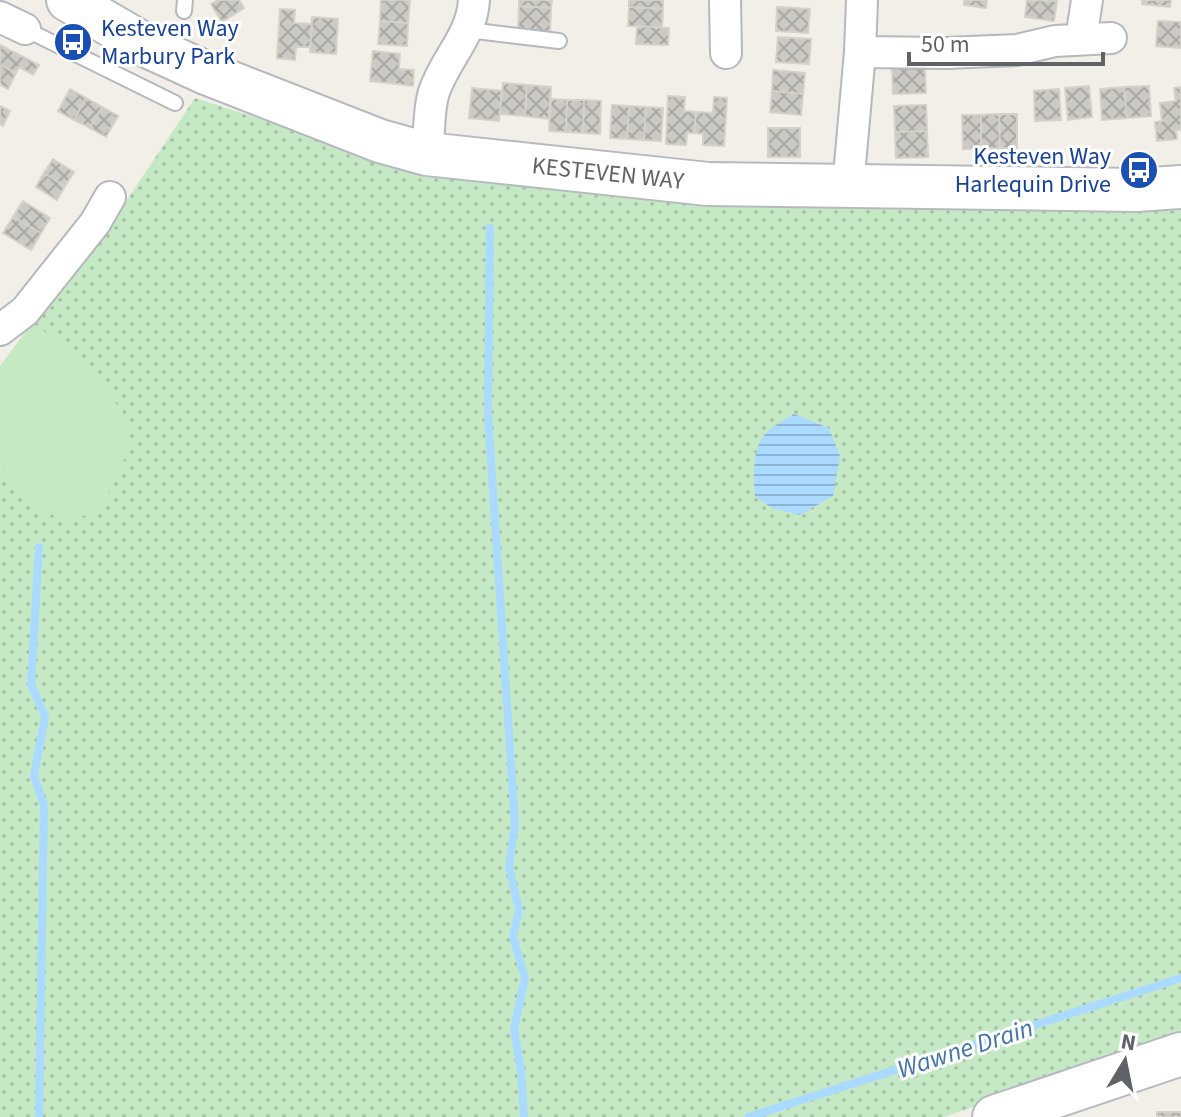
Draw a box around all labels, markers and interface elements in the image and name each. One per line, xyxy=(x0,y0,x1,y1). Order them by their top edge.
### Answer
place label: Kesteven Way Marbury Park xyxy=(101,11,239,74)
scale bar xyxy=(909,16,1103,66)
bus stop icon: Kesteven Way Marbury Park xyxy=(52,21,94,63)
text: 50 m xyxy=(921,27,970,62)
place label: Kesteven Way Harlequin Drive xyxy=(955,139,1111,202)
street label: KESTEVEN WAY xyxy=(530,148,686,199)
bus stop icon: Kesteven Way Harlequin Drive xyxy=(1118,149,1160,191)
water label: Wawne Drain xyxy=(892,1009,1038,1088)
north arrow xyxy=(1085,1021,1165,1101)
text: N xyxy=(1118,1025,1138,1059)

